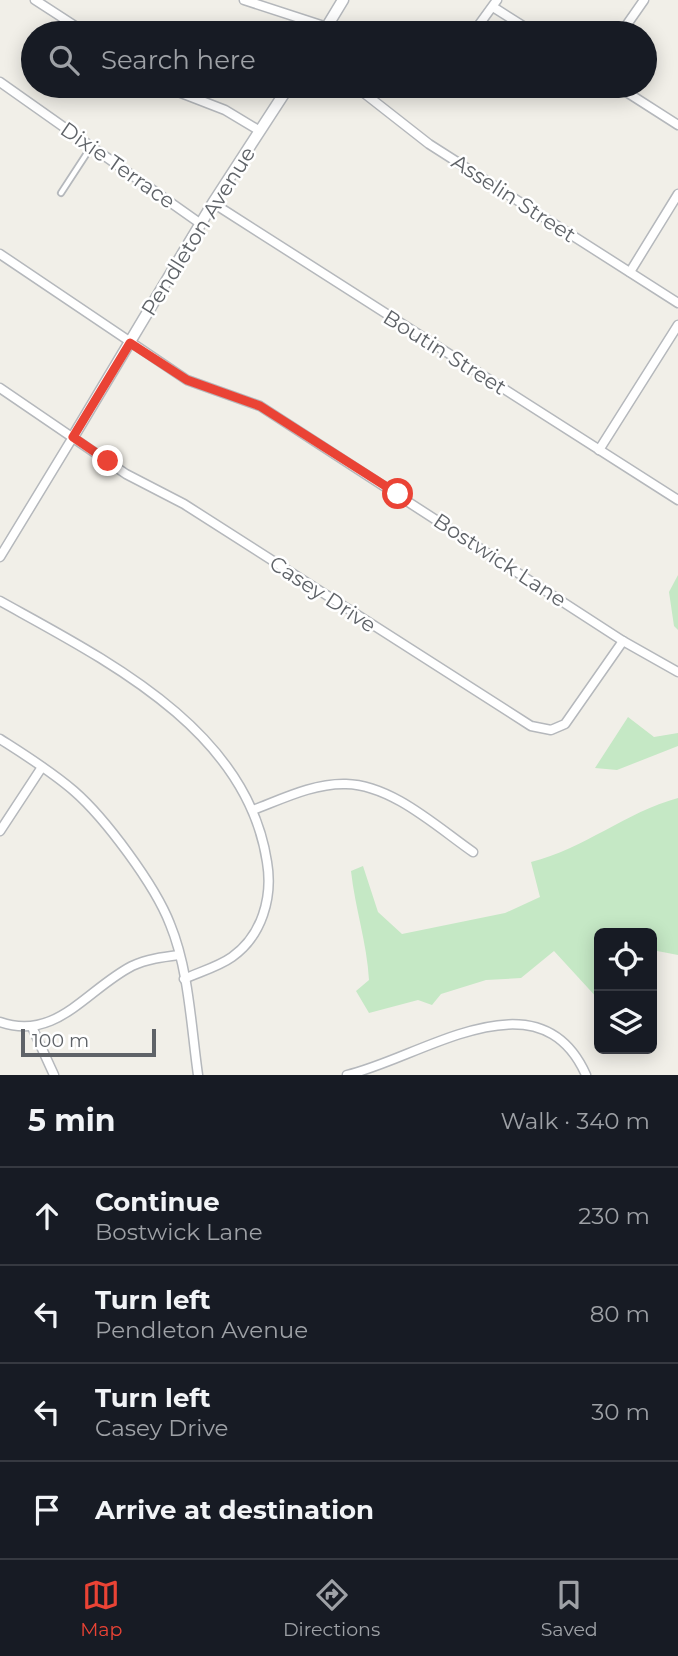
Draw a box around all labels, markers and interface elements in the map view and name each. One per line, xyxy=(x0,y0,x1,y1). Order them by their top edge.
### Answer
search box xyxy=(21,21,657,98)
icon: search xyxy=(45,41,83,79)
text: Search here xyxy=(101,44,256,76)
street label: Dixie Terrace xyxy=(56,116,180,214)
street label: Pendleton Avenue xyxy=(136,142,260,320)
street label: Asselin Street xyxy=(447,149,581,247)
street label: Boutin Street xyxy=(379,304,511,400)
route end xyxy=(92,445,123,476)
route start xyxy=(382,478,413,509)
street label: Bostwick Lane xyxy=(429,508,571,612)
street label: Casey Drive xyxy=(265,550,381,638)
map controls xyxy=(594,928,657,1054)
button: locate xyxy=(594,928,657,991)
button: layers xyxy=(594,991,657,1054)
scale bar xyxy=(21,1026,156,1058)
text: 100 m xyxy=(32,1029,89,1052)
text: 5 min xyxy=(28,1102,116,1139)
text: Walk · 340 m xyxy=(501,1107,650,1135)
text: Continue xyxy=(95,1186,220,1218)
icon: ahead xyxy=(28,1197,66,1235)
text: 230 m xyxy=(578,1202,650,1230)
text: Bostwick Lane xyxy=(95,1218,263,1246)
text: Turn left xyxy=(95,1284,211,1316)
icon: left xyxy=(28,1295,66,1333)
text: 80 m xyxy=(590,1300,650,1328)
text: Pendleton Avenue xyxy=(95,1316,308,1344)
text: Turn left xyxy=(95,1382,211,1414)
icon: left xyxy=(28,1393,66,1431)
text: 30 m xyxy=(591,1398,650,1426)
text: Casey Drive xyxy=(95,1414,228,1442)
icon: arrive xyxy=(28,1491,66,1529)
text: Arrive at destination xyxy=(95,1494,374,1526)
tab: Map xyxy=(80,1576,122,1641)
tab: Directions xyxy=(283,1576,380,1641)
tab: Saved xyxy=(541,1576,598,1641)

